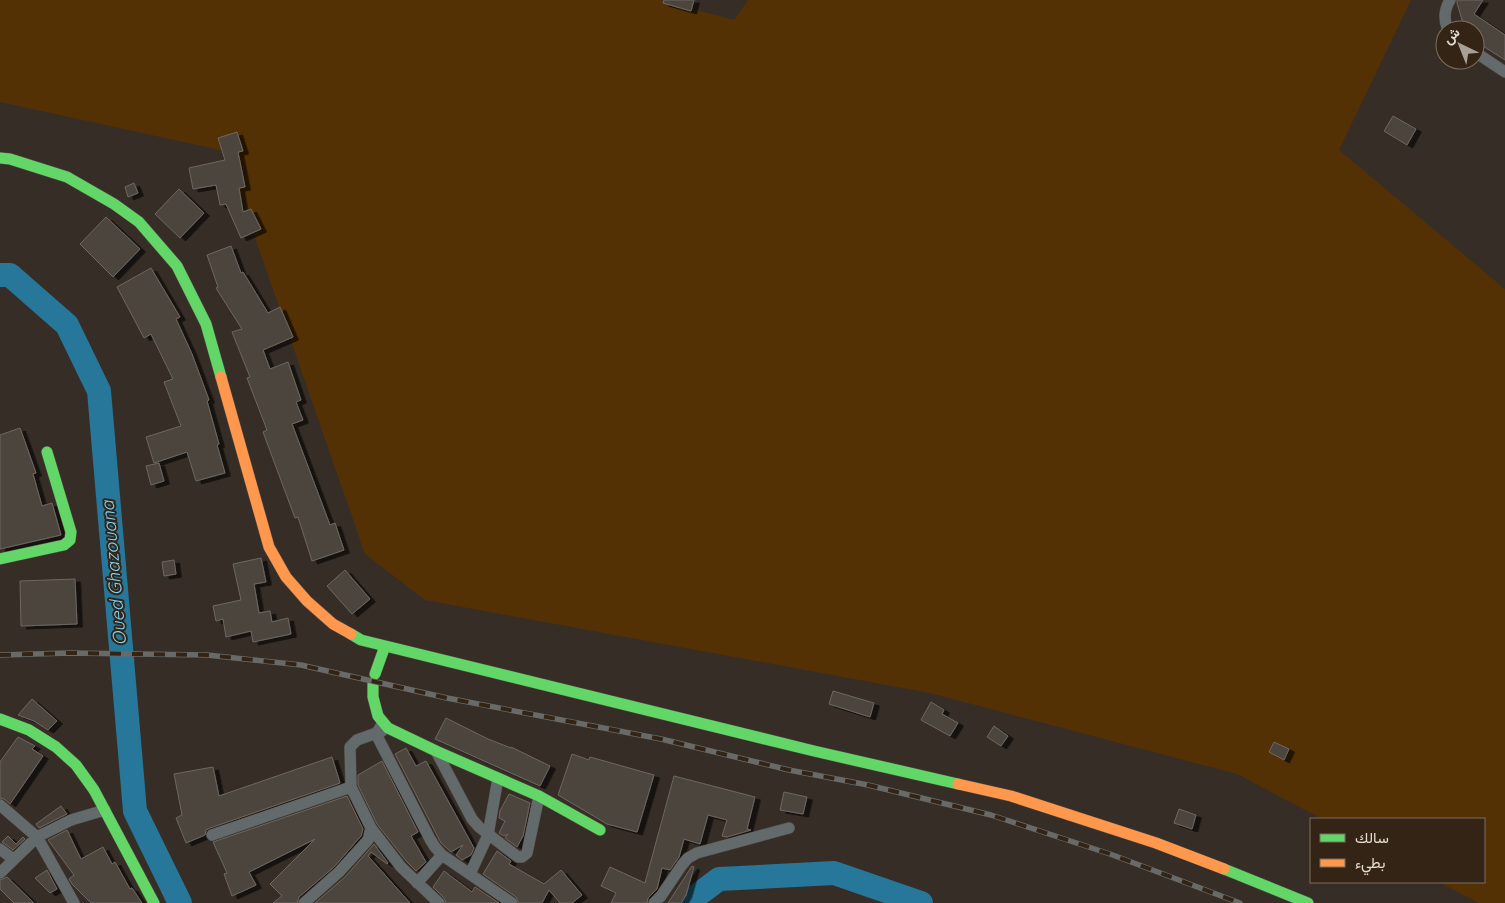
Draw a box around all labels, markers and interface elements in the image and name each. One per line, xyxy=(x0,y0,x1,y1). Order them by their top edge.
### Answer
north arrow xyxy=(1435,20,1485,70)
text: ش xyxy=(1439,23,1464,48)
water label: Oued Ghazouana xyxy=(96,499,131,646)
legend xyxy=(1310,818,1485,883)
text: سالك xyxy=(1355,828,1389,847)
text: بطيء xyxy=(1355,853,1385,876)

